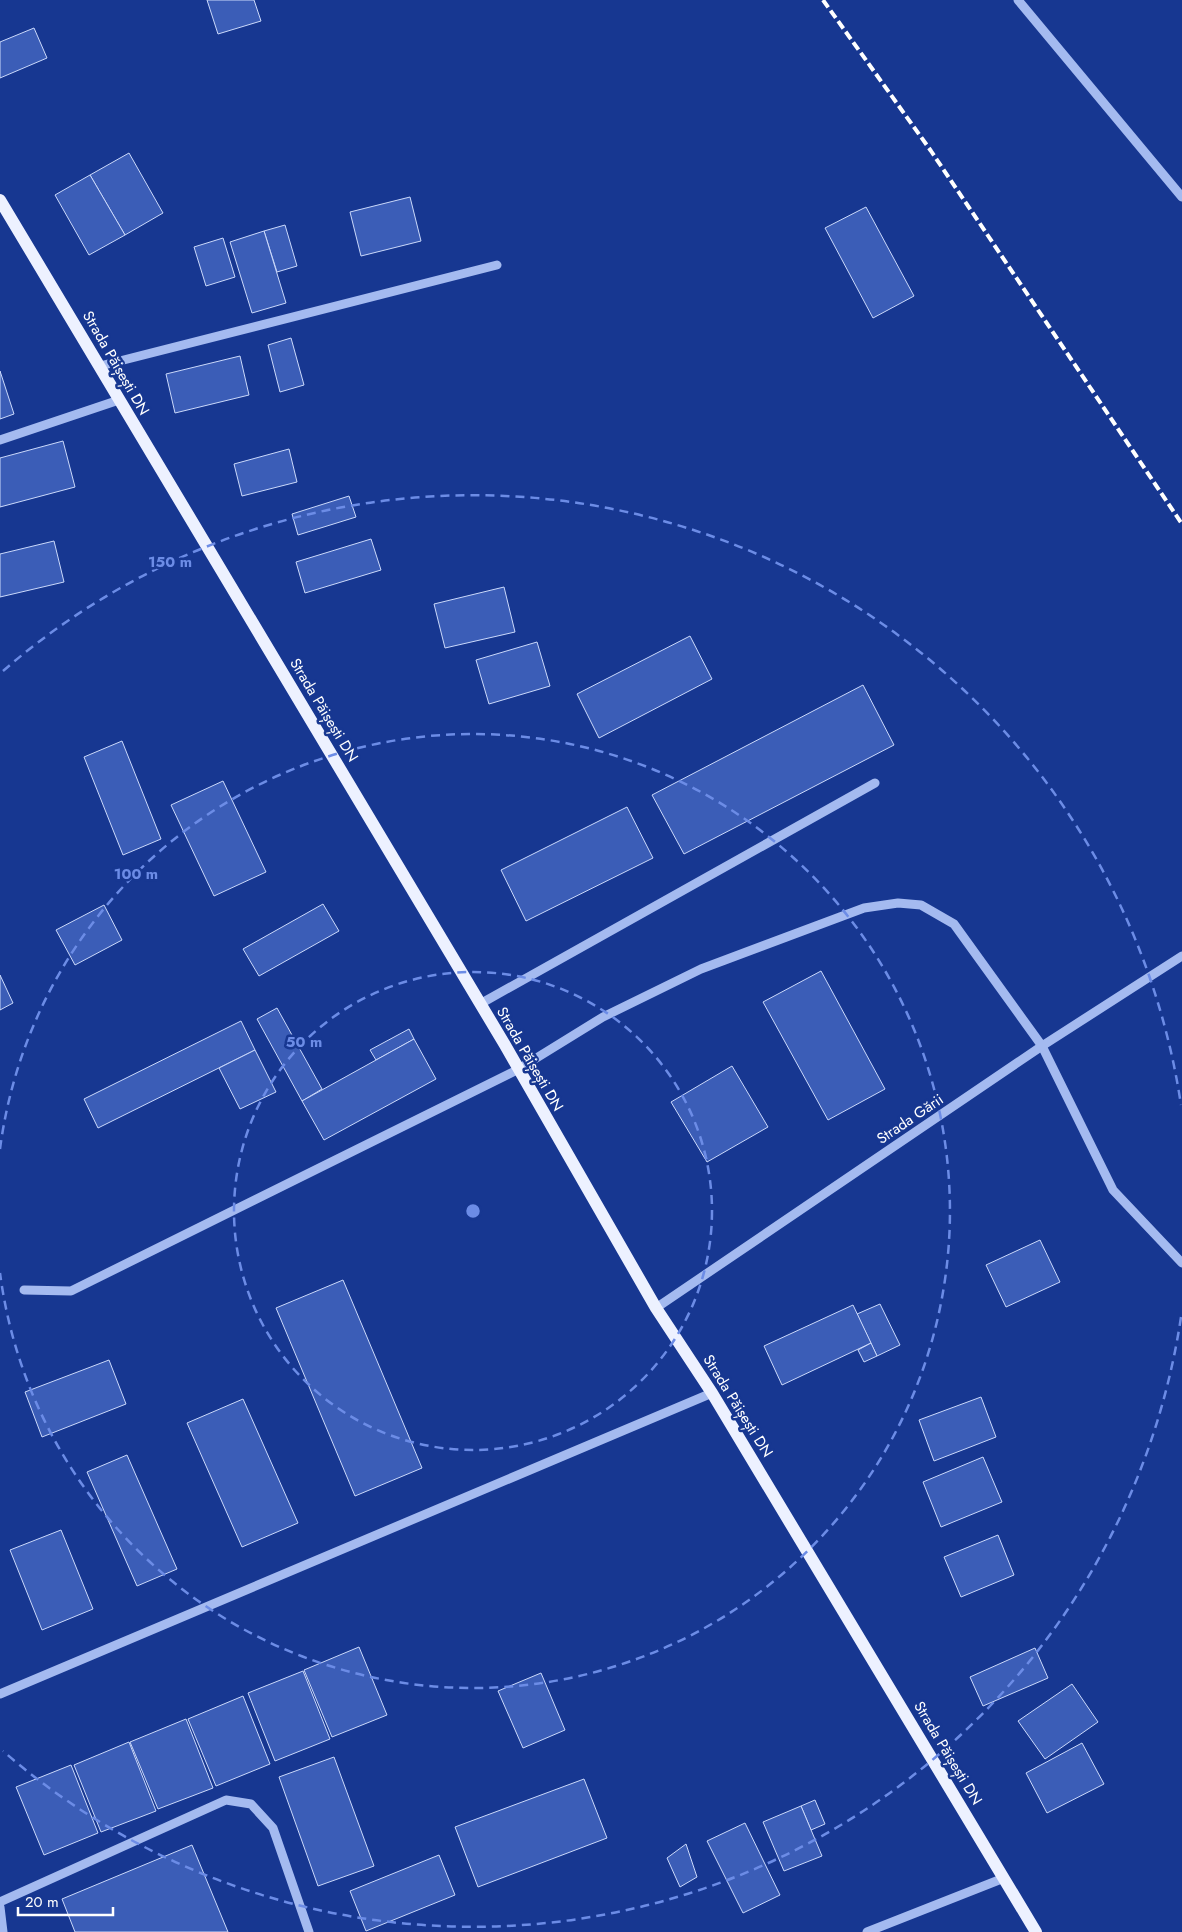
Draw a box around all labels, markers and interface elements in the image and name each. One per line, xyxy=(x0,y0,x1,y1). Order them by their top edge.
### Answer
street label: Strada Păișești DN xyxy=(77,307,155,419)
text: 150 m xyxy=(148,551,192,573)
street label: Strada Păișești DN xyxy=(284,654,364,766)
text: 100 m xyxy=(114,863,158,885)
street label: Strada Păișești DN xyxy=(491,1003,569,1115)
text: 50 m xyxy=(286,1031,322,1053)
street label: Strada Gării xyxy=(872,1089,948,1149)
centre of rings xyxy=(464,1202,482,1220)
street label: Strada Păișești DN xyxy=(698,1350,778,1462)
street label: Strada Păișești DN xyxy=(908,1697,988,1809)
scale bar xyxy=(18,1884,112,1916)
text: 20 m xyxy=(25,1891,59,1913)

